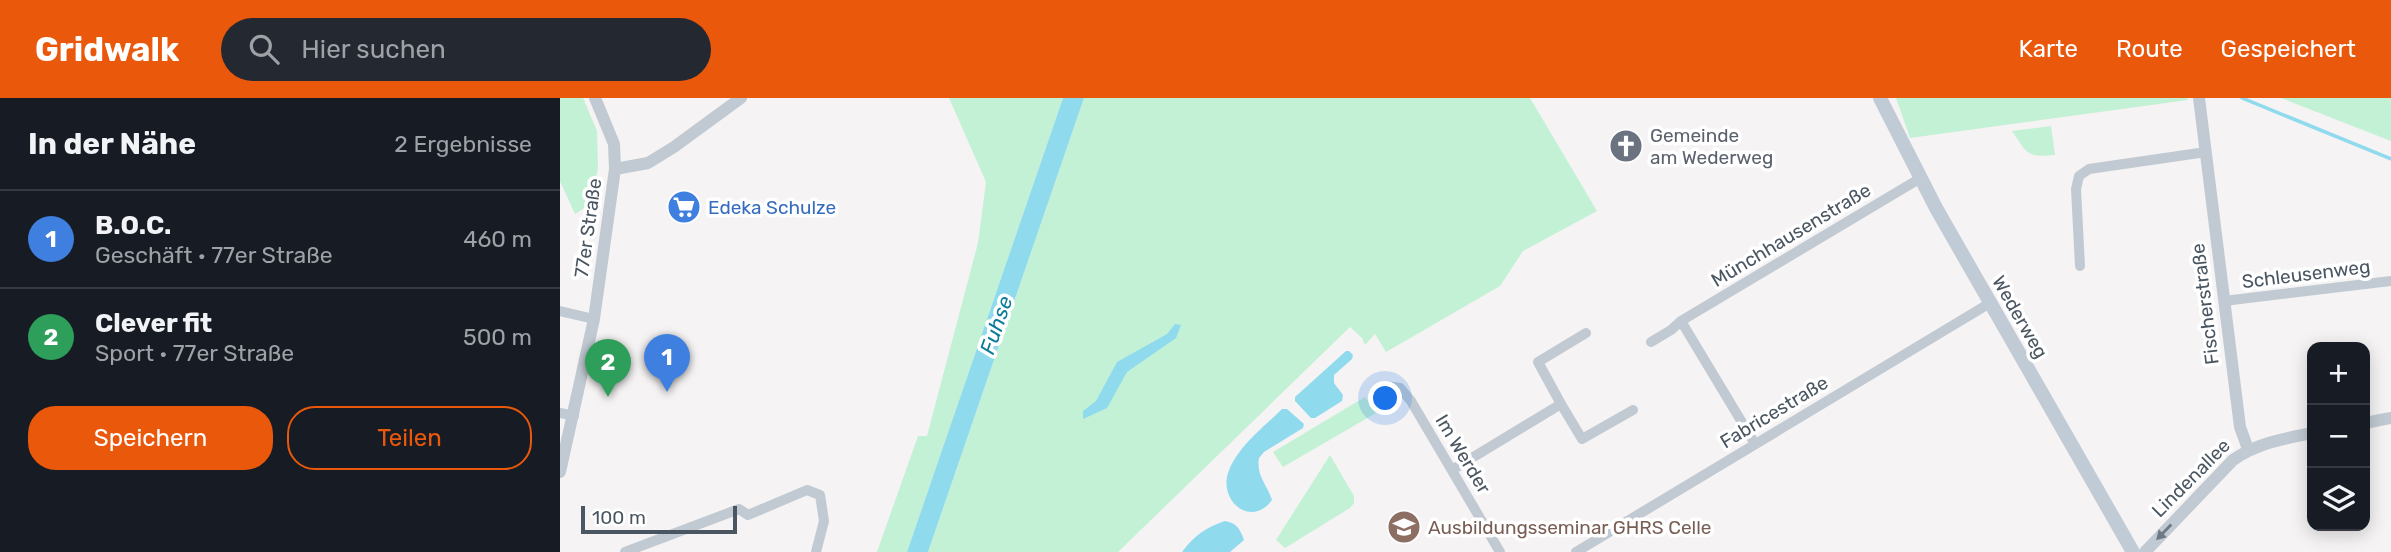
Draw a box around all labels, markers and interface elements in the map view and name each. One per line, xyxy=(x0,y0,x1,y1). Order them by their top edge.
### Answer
search box xyxy=(221,18,711,81)
text: Gridwalk xyxy=(35,30,179,69)
icon: search xyxy=(245,30,283,68)
text: Hier suchen xyxy=(301,34,446,65)
text: Karte xyxy=(2019,35,2078,63)
text: Route xyxy=(2116,35,2183,63)
text: Gespeichert xyxy=(2221,35,2356,63)
place label: Gemeinde am Wederweg xyxy=(1650,124,1773,169)
text: In der Nähe xyxy=(28,126,196,162)
church icon: Gemeinde am Wederweg xyxy=(1607,127,1645,165)
text: 2 Ergebnisse xyxy=(394,130,532,158)
street label: 77er Straße xyxy=(570,177,606,279)
street label: Münchhausenstraße xyxy=(1707,178,1875,292)
supermarket icon: Edeka Schulze xyxy=(665,188,703,226)
place label: Edeka Schulze xyxy=(708,196,836,219)
text: B.O.C. xyxy=(95,210,171,241)
text: 1 xyxy=(45,225,57,253)
text: 460 m xyxy=(463,225,532,253)
text: Geschäft · 77er Straße xyxy=(95,241,333,269)
street label: Fischerstraße xyxy=(2186,242,2224,366)
street label: Schleusenweg xyxy=(2240,255,2372,293)
street label: Wederweg xyxy=(1987,272,2053,362)
water label: Fuhse xyxy=(974,292,1018,357)
text: Clever fit xyxy=(95,308,212,339)
text: 2 xyxy=(44,323,58,351)
text: 500 m xyxy=(463,323,532,351)
pin: 1 xyxy=(644,334,690,392)
text: Sport · 77er Straße xyxy=(95,339,294,367)
pin: 2 xyxy=(585,339,631,397)
map controls xyxy=(2307,342,2370,531)
button: + xyxy=(2307,342,2370,405)
street label: Fabricestraße xyxy=(1716,371,1832,453)
your location xyxy=(1368,381,1402,415)
button: − xyxy=(2307,405,2370,468)
button: Speichern xyxy=(28,406,273,470)
button: Teilen xyxy=(287,406,532,470)
street label: Im Werder xyxy=(1430,410,1496,498)
street label: Lindenallee xyxy=(2147,434,2235,522)
button: layers xyxy=(2307,468,2370,531)
scale bar xyxy=(581,503,737,535)
text: 100 m xyxy=(592,506,646,529)
school or university icon: Ausbildungsseminar GHRS Celle xyxy=(1385,508,1423,546)
place label: Ausbildungsseminar GHRS Celle xyxy=(1428,516,1711,539)
one-way arrow xyxy=(2156,523,2173,540)

